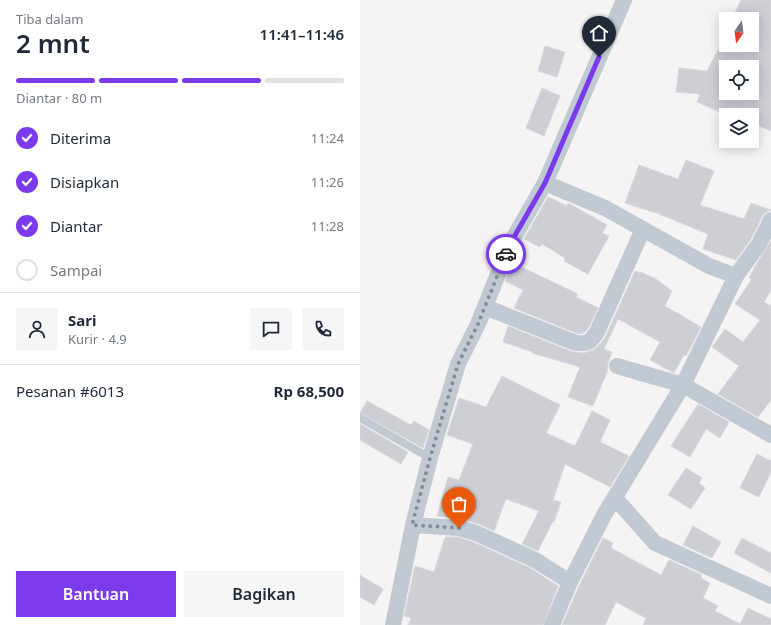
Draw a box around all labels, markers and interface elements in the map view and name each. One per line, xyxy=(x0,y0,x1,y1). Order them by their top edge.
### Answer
text: Tiba dalam xyxy=(16,10,83,28)
north arrow xyxy=(719,12,759,52)
map controls xyxy=(719,12,759,148)
pin xyxy=(582,16,616,57)
icon: home xyxy=(588,22,610,44)
text: 11:41–11:46 xyxy=(260,24,344,44)
text: 2 mnt xyxy=(16,25,90,61)
button: locate xyxy=(719,60,759,100)
text: Diantar · 80 m xyxy=(16,89,102,107)
button: layers xyxy=(719,108,759,148)
icon: check xyxy=(16,127,38,149)
text: Diterima xyxy=(50,128,111,148)
text: 11:24 xyxy=(311,129,344,147)
icon: check xyxy=(16,171,38,193)
text: Disiapkan xyxy=(50,172,119,192)
text: 11:26 xyxy=(311,173,344,191)
icon: check xyxy=(16,215,38,237)
text: Diantar xyxy=(50,216,103,236)
text: 11:28 xyxy=(311,217,344,235)
courier xyxy=(486,234,526,274)
icon: car xyxy=(495,243,517,265)
text: Sampai xyxy=(50,260,102,280)
button: person xyxy=(16,308,58,350)
button: chat xyxy=(250,308,292,350)
button: phone xyxy=(302,308,344,350)
text: Sari xyxy=(68,310,96,330)
text: Kurir · 4.9 xyxy=(68,330,127,348)
text: Pesanan #6013 xyxy=(16,381,124,401)
text: Rp 68,500 xyxy=(274,381,344,401)
pin xyxy=(442,487,476,528)
icon: bag xyxy=(448,493,470,515)
button: Bantuan xyxy=(16,571,176,617)
button: Bagikan xyxy=(184,571,344,617)

